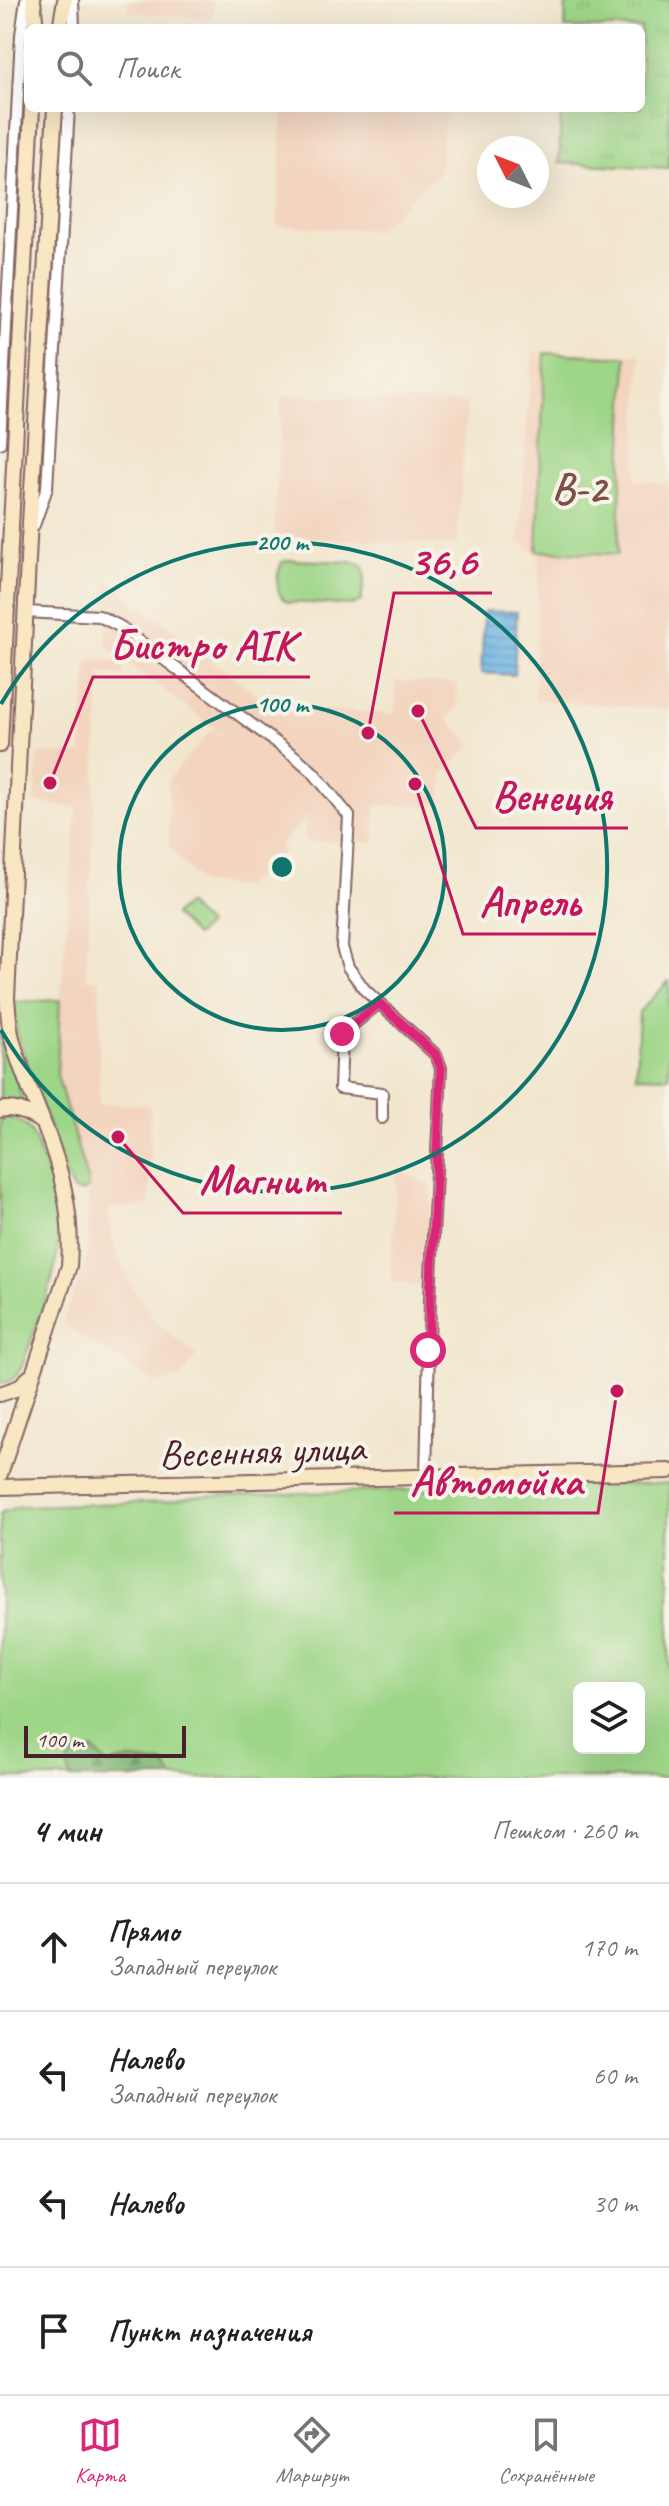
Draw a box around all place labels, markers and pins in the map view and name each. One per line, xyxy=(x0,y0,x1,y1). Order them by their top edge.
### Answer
callout: 36,6 xyxy=(394,527,492,593)
callout: Бистро AIK xyxy=(93,611,310,677)
callout: Венеция xyxy=(476,762,628,828)
centre of rings xyxy=(268,853,296,881)
callout: Апрель xyxy=(463,868,596,934)
callout: Магнит xyxy=(183,1147,342,1213)
callout: Автомойка xyxy=(394,1447,598,1513)

